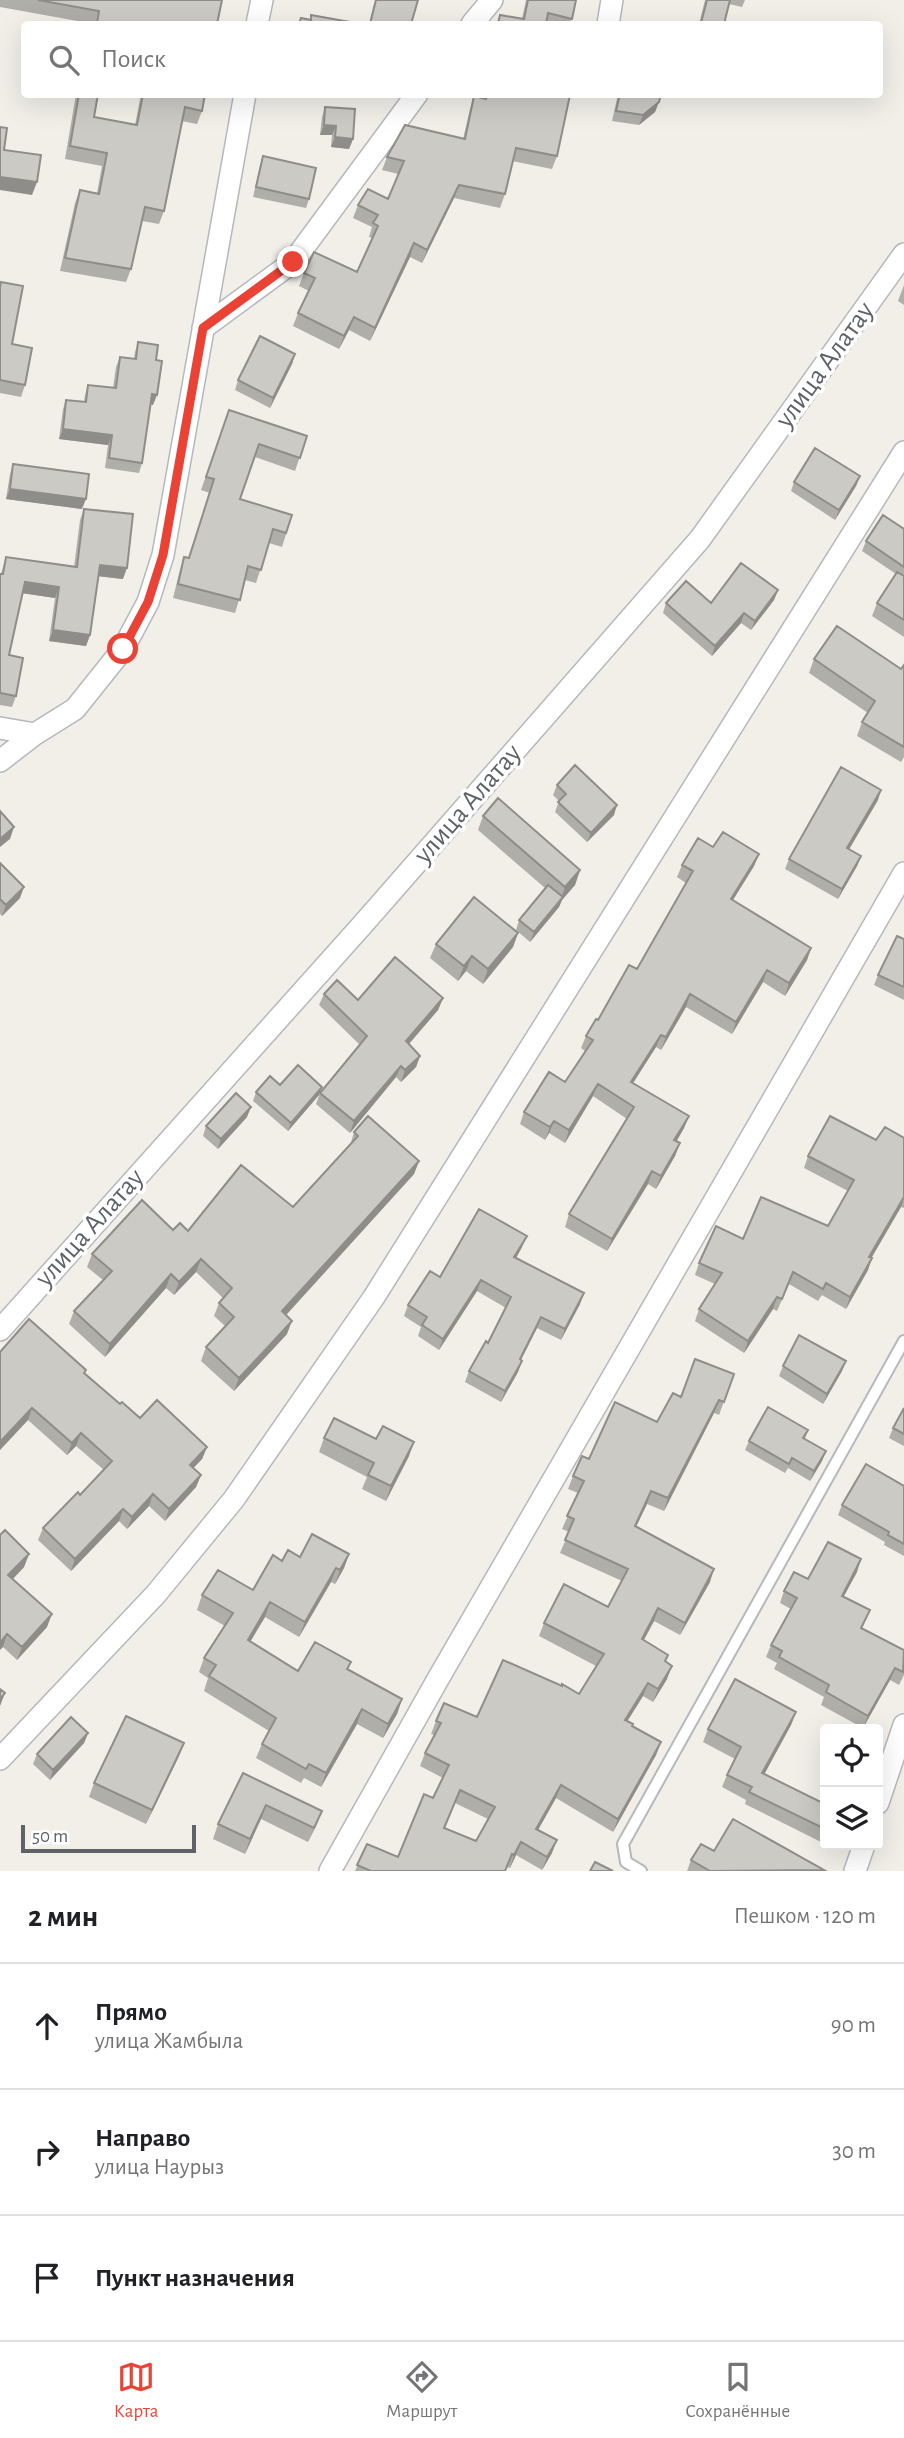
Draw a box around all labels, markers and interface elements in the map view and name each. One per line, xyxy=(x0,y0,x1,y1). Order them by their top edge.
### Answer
search box xyxy=(21,21,883,98)
icon: search xyxy=(45,41,83,79)
text: Поиск xyxy=(101,46,166,72)
route end xyxy=(277,246,308,277)
street label: улица Алатау xyxy=(770,297,880,434)
route start xyxy=(107,633,138,664)
street label: улица Алатау xyxy=(408,739,527,870)
street label: улица Алатау xyxy=(30,1164,150,1293)
map controls xyxy=(820,1724,883,1850)
button: locate xyxy=(820,1724,883,1787)
button: layers xyxy=(820,1787,883,1850)
scale bar xyxy=(21,1822,196,1854)
text: 50 m xyxy=(32,1827,68,1846)
text: 2 мин xyxy=(28,1902,98,1932)
text: Пешком · 120 m xyxy=(734,1905,876,1928)
text: Прямо xyxy=(95,1999,167,2025)
icon: ahead xyxy=(28,2007,66,2045)
text: 90 m xyxy=(831,2014,876,2037)
text: улица Жамбыла xyxy=(95,2030,243,2053)
text: Направо xyxy=(95,2125,190,2151)
icon: right xyxy=(28,2133,66,2171)
text: 30 m xyxy=(832,2140,876,2163)
text: улица Наурыз xyxy=(95,2156,224,2179)
icon: arrive xyxy=(28,2259,66,2297)
text: Пункт назначения xyxy=(95,2265,295,2291)
tab: Карта xyxy=(114,2358,158,2423)
tab: Маршрут xyxy=(386,2358,457,2423)
tab: Сохранённые xyxy=(685,2358,790,2423)

